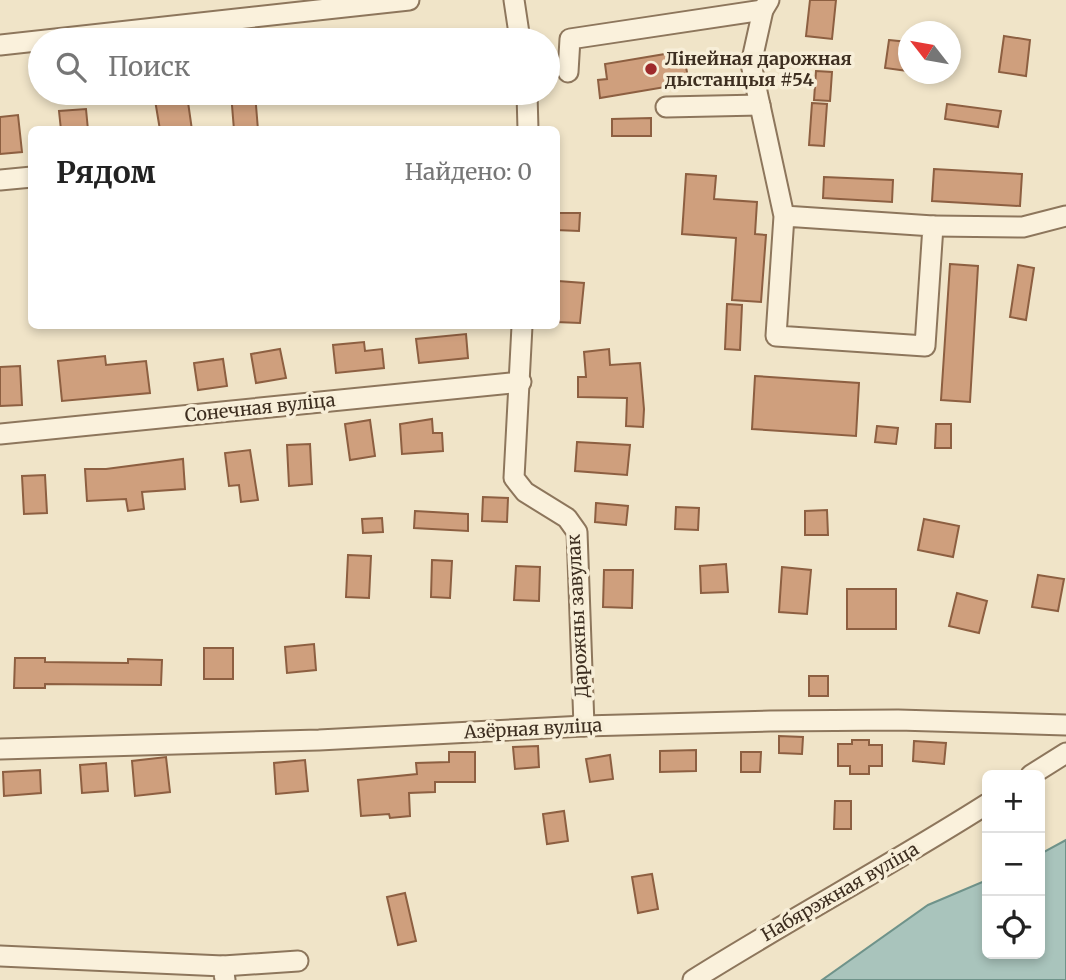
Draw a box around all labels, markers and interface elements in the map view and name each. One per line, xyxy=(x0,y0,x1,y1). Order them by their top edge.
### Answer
north arrow xyxy=(898,21,961,84)
search box xyxy=(28,28,560,105)
place label: Лінейная дарожная дыстанцыя #54 xyxy=(664,47,852,91)
icon: search xyxy=(52,48,90,86)
text: Поиск xyxy=(108,50,190,83)
marker: Лінейная дарожная дыстанцыя #54 xyxy=(643,61,659,77)
text: Рядом xyxy=(56,153,156,191)
text: Найдено: 0 xyxy=(405,157,532,186)
street label: Сонечная вуліца xyxy=(184,388,337,427)
street label: Дарожны завулак xyxy=(562,533,593,698)
street label: Азёрная вуліца xyxy=(462,713,603,744)
map controls xyxy=(982,770,1045,959)
button: + xyxy=(982,770,1045,833)
button: − xyxy=(982,833,1045,896)
street label: Набярэжная вуліца xyxy=(757,837,923,946)
button: locate xyxy=(982,896,1045,959)

